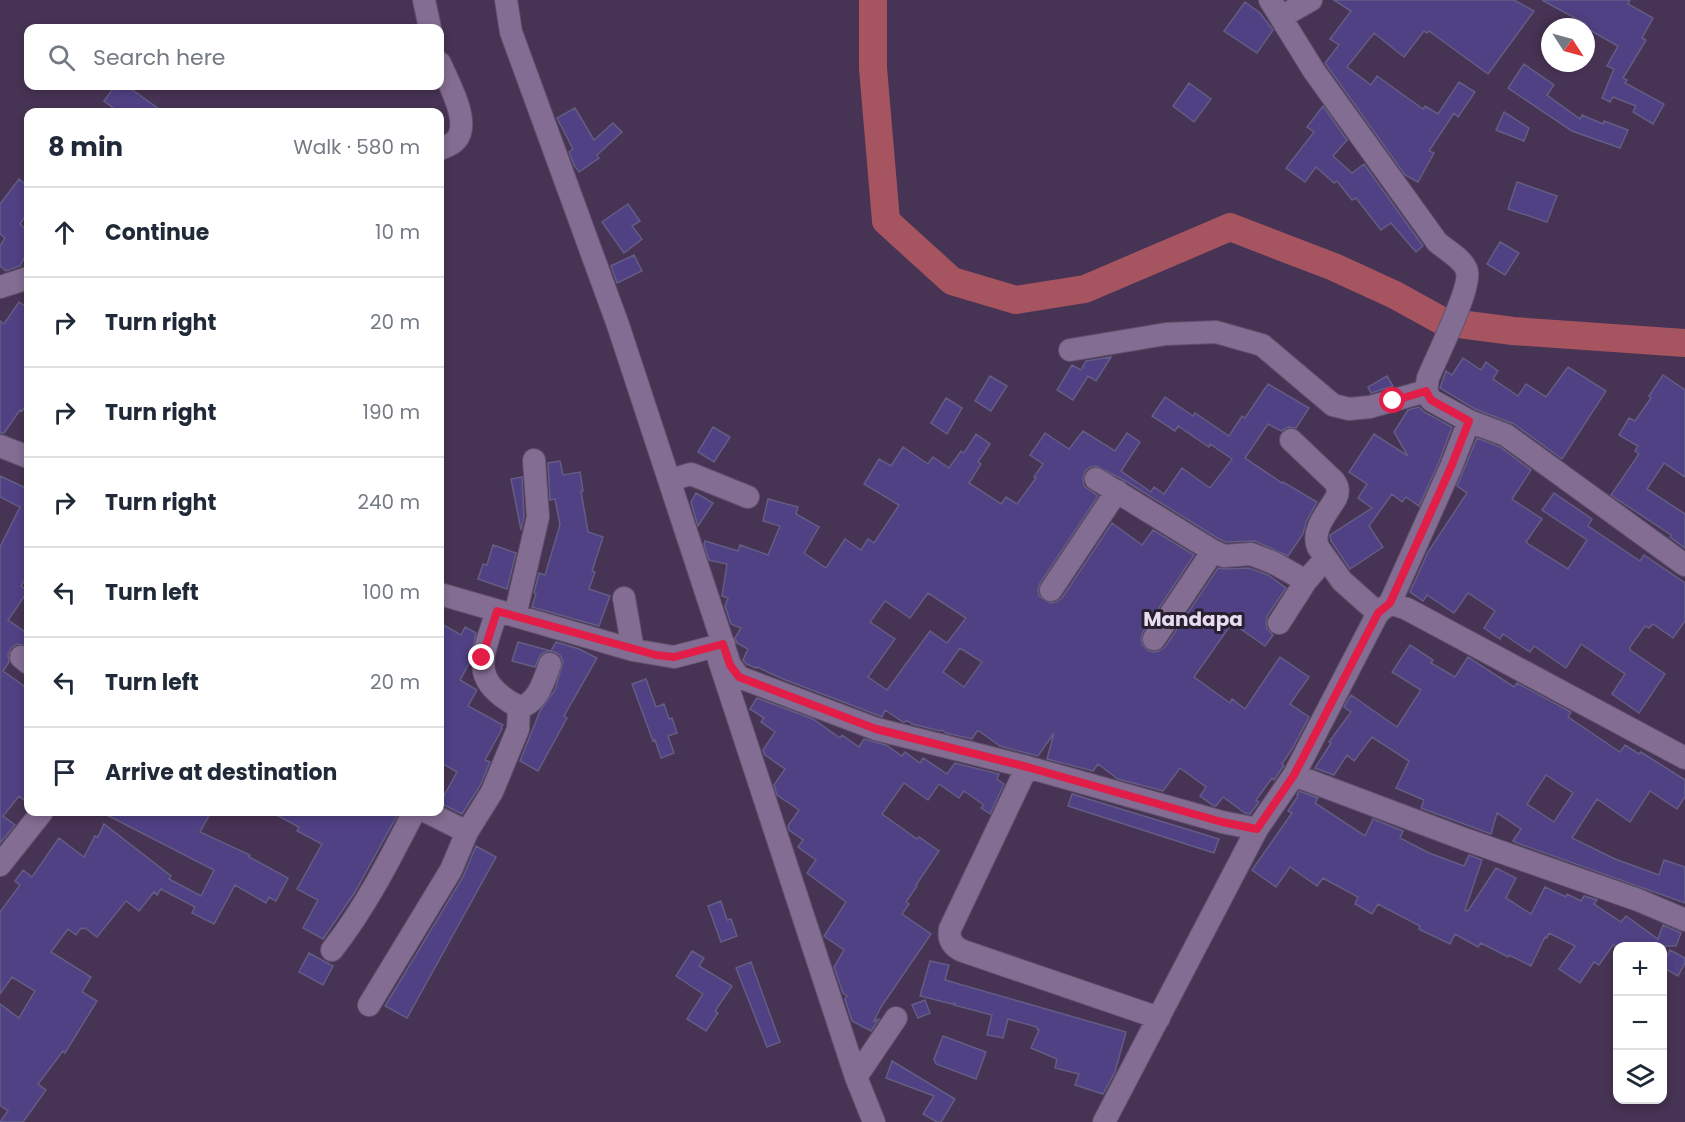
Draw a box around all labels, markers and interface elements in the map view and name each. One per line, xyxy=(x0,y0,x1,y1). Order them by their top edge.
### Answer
north arrow xyxy=(1541,18,1595,72)
search box xyxy=(24,24,444,90)
icon: search xyxy=(45,41,78,74)
text: Search here xyxy=(93,42,226,73)
text: 8 min xyxy=(48,129,123,165)
text: Walk · 580 m xyxy=(293,133,420,161)
icon: ahead xyxy=(48,216,81,249)
text: Continue xyxy=(105,217,209,248)
text: 10 m xyxy=(375,218,420,246)
icon: right xyxy=(48,306,81,339)
text: Turn right xyxy=(105,307,216,338)
text: 20 m xyxy=(370,308,420,336)
route start xyxy=(1379,387,1405,413)
icon: right xyxy=(48,396,81,429)
text: Turn right xyxy=(105,397,216,428)
text: 190 m xyxy=(363,398,420,426)
icon: right xyxy=(48,486,81,519)
text: Turn right xyxy=(105,487,216,518)
text: 240 m xyxy=(357,488,420,516)
icon: left xyxy=(48,576,81,609)
text: Turn left xyxy=(105,577,199,608)
text: 100 m xyxy=(363,578,420,606)
district label: Mandapa xyxy=(1143,605,1243,633)
route end xyxy=(468,644,494,670)
icon: left xyxy=(48,666,81,699)
text: Turn left xyxy=(105,667,199,698)
text: 20 m xyxy=(370,668,420,696)
icon: arrive xyxy=(48,756,81,789)
text: Arrive at destination xyxy=(105,757,337,788)
map controls xyxy=(1613,942,1667,1104)
button: + xyxy=(1613,942,1667,996)
button: − xyxy=(1613,996,1667,1050)
button: layers xyxy=(1613,1050,1667,1104)

